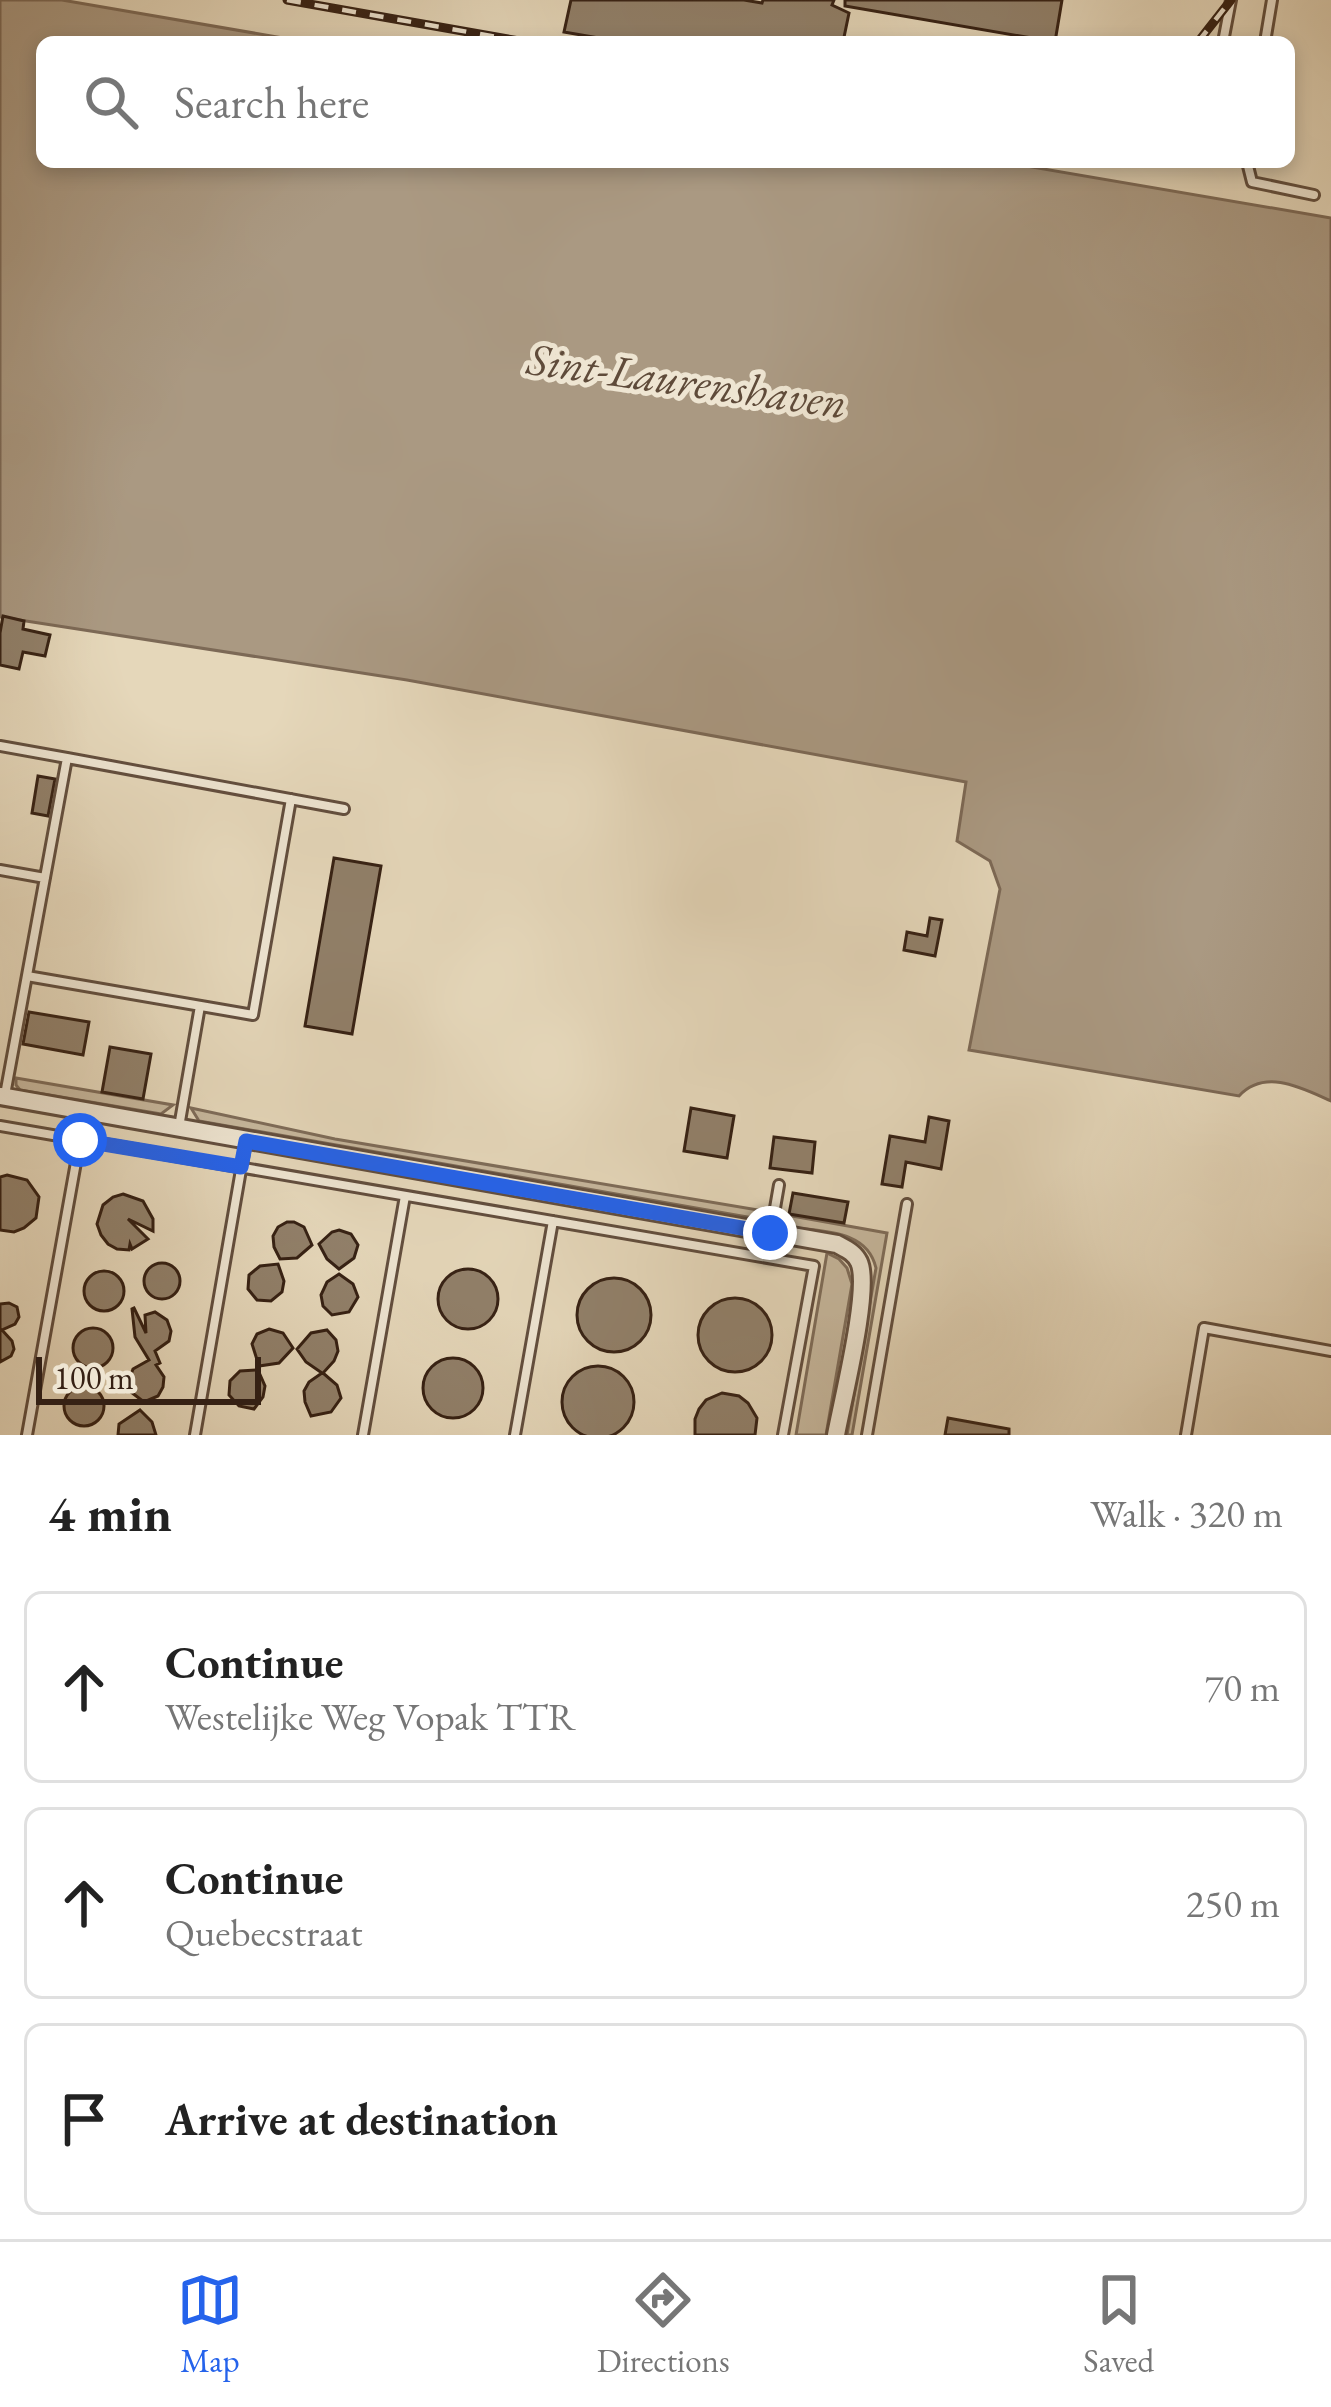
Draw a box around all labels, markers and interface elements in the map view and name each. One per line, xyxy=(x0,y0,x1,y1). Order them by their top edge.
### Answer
search box xyxy=(36,36,1295,168)
icon: search xyxy=(78,69,144,135)
text: Search here xyxy=(174,73,369,131)
water label: Sint-Laurenshaven xyxy=(523,329,850,431)
route start xyxy=(53,1113,107,1167)
route end xyxy=(743,1206,797,1260)
scale bar xyxy=(36,1351,261,1404)
text: 100 m xyxy=(54,1356,134,1399)
text: 4 min xyxy=(48,1480,172,1546)
text: Walk · 320 m xyxy=(1090,1488,1283,1539)
text: Continue xyxy=(165,1633,343,1691)
icon: ahead xyxy=(51,1654,117,1720)
text: 70 m xyxy=(1204,1662,1280,1713)
text: Westelijke Weg Vopak TTR xyxy=(165,1691,576,1742)
text: Continue xyxy=(165,1849,343,1907)
icon: ahead xyxy=(51,1870,117,1936)
text: 250 m xyxy=(1186,1878,1280,1929)
text: Quebecstraat xyxy=(165,1907,363,1958)
icon: arrive xyxy=(51,2086,117,2152)
text: Arrive at destination xyxy=(165,2090,558,2148)
tab: Map xyxy=(177,2267,243,2382)
tab: Directions xyxy=(597,2267,730,2382)
tab: Saved xyxy=(1083,2267,1154,2382)

